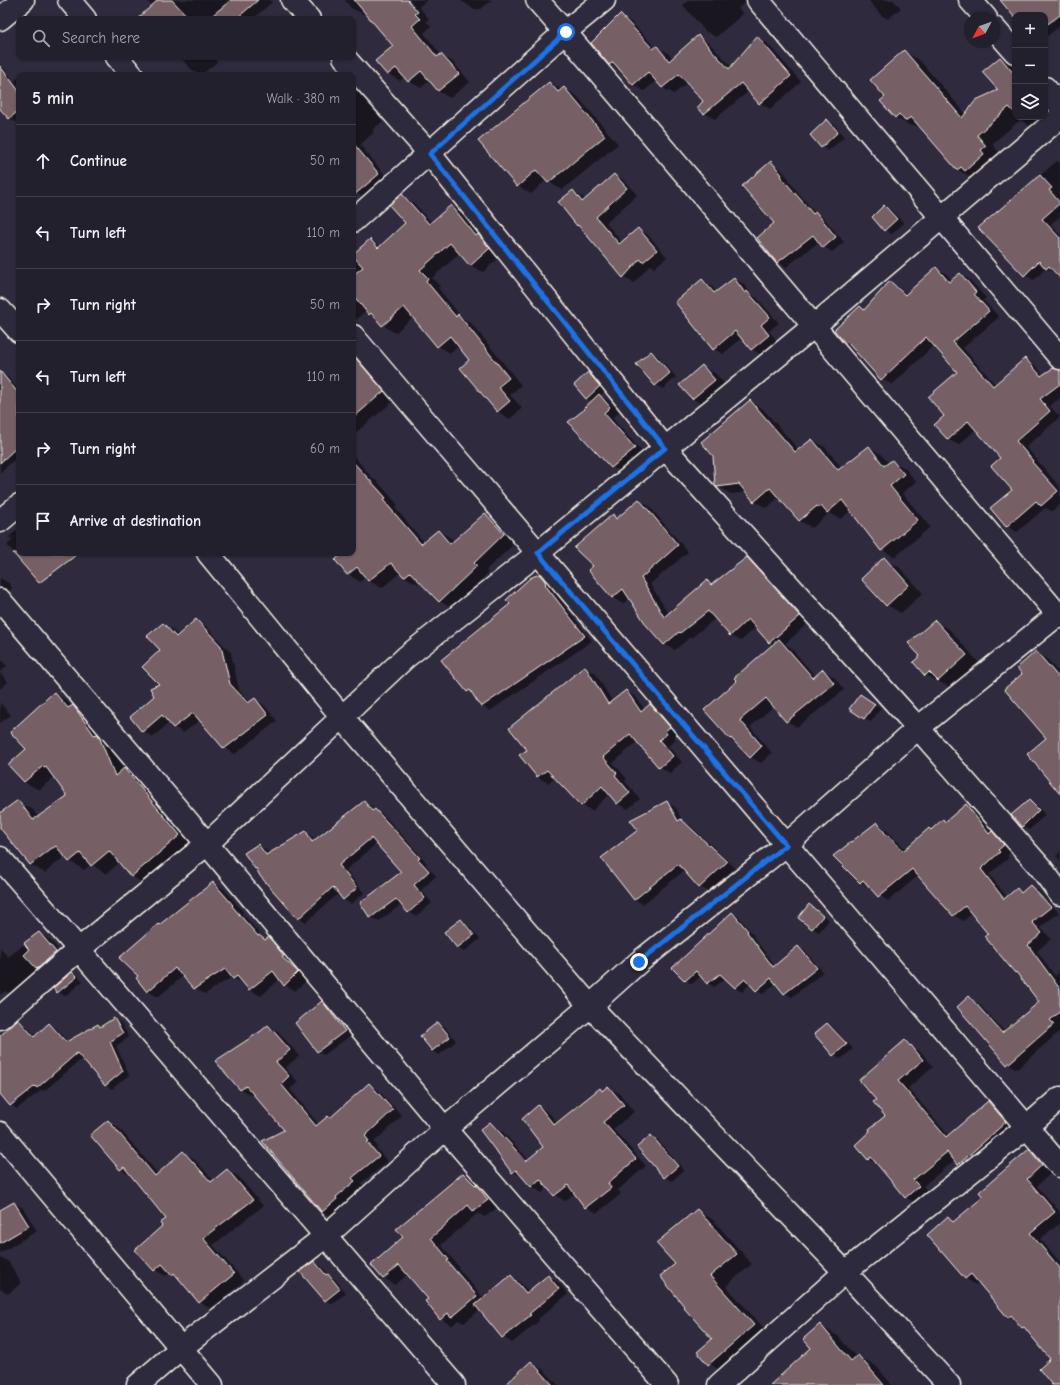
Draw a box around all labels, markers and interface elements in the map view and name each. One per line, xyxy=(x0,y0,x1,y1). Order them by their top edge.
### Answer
north arrow xyxy=(964,12,1000,48)
map controls xyxy=(1012,12,1048,120)
button: + xyxy=(1012,12,1048,48)
search box xyxy=(16,16,356,60)
route start xyxy=(557,23,575,41)
icon: search xyxy=(30,27,52,49)
text: Search here xyxy=(62,29,140,47)
button: − xyxy=(1012,48,1048,84)
button: layers xyxy=(1012,84,1048,120)
text: 5 min xyxy=(32,89,74,108)
text: Walk · 380 m xyxy=(267,91,340,106)
icon: ahead xyxy=(32,150,54,172)
text: Continue xyxy=(70,152,127,170)
text: 50 m xyxy=(310,153,340,168)
icon: left xyxy=(32,222,54,244)
text: Turn left xyxy=(70,224,126,242)
text: 110 m xyxy=(307,225,340,240)
icon: right xyxy=(32,294,54,316)
text: Turn right xyxy=(70,296,136,314)
text: 50 m xyxy=(310,297,340,312)
icon: left xyxy=(32,366,54,388)
text: Turn left xyxy=(70,368,126,386)
text: 110 m xyxy=(307,369,340,384)
icon: right xyxy=(32,438,54,460)
text: Turn right xyxy=(70,440,136,458)
text: 60 m xyxy=(310,441,340,456)
icon: arrive xyxy=(32,510,54,532)
text: Arrive at destination xyxy=(70,512,201,530)
route end xyxy=(630,953,648,971)

